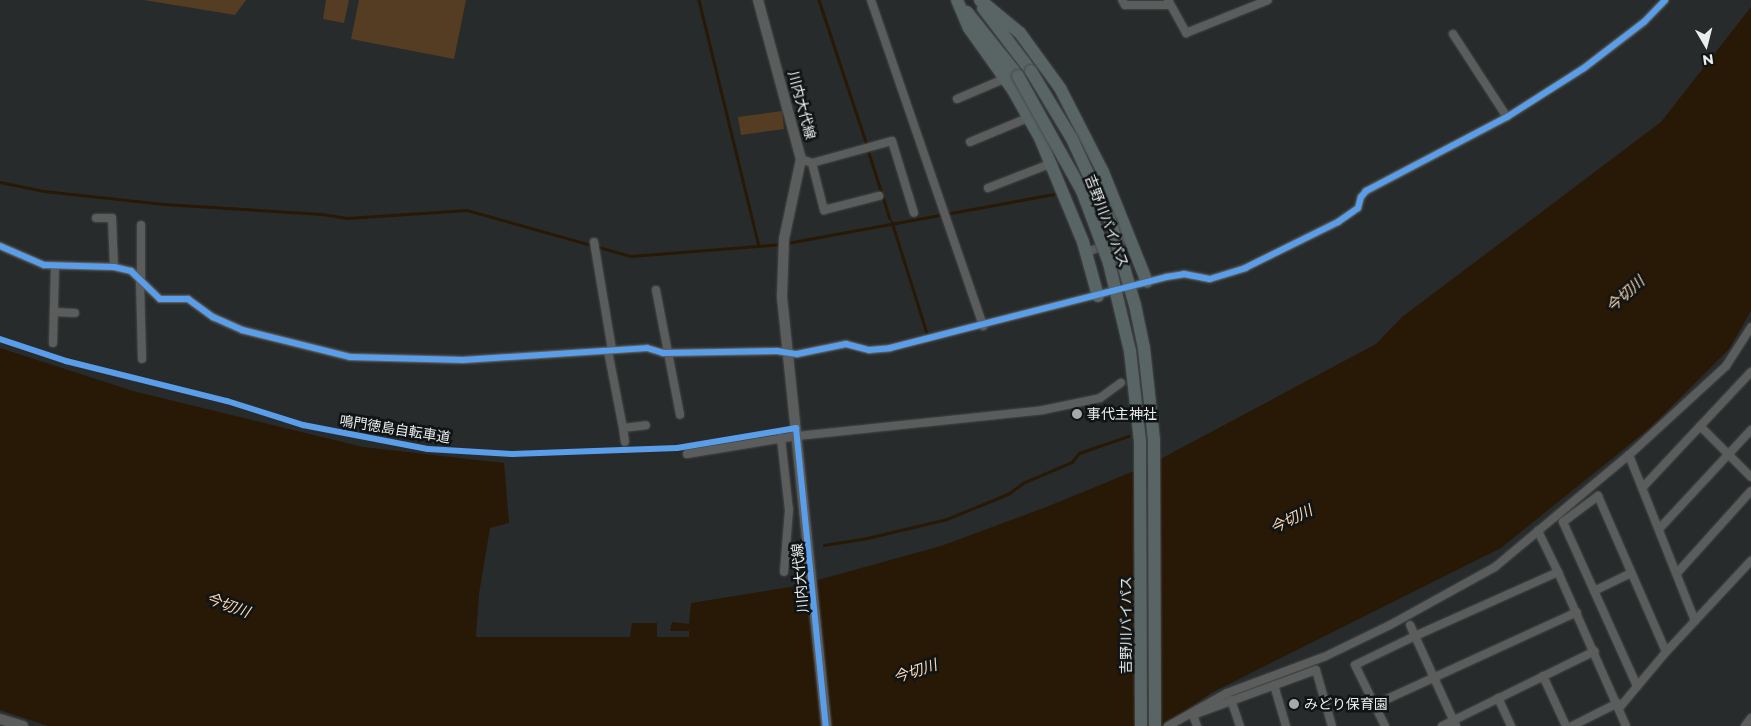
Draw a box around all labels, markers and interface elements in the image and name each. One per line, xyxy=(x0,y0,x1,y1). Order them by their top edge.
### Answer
north arrow xyxy=(1681,20,1731,70)
text: N xyxy=(1701,50,1715,70)
street label: 川内大代線 xyxy=(785,69,819,141)
street label: 吉野川バイパス xyxy=(1082,172,1132,270)
water label: 今切川 xyxy=(1602,272,1648,316)
place label: 事代主神社 xyxy=(1087,406,1157,422)
marker: 事代主神社 xyxy=(1071,408,1083,420)
street label: 鳴門徳島自転車道 xyxy=(338,412,452,446)
water label: 今切川 xyxy=(1267,501,1315,537)
street label: 川内大代線 xyxy=(789,542,811,614)
street label: 吉野川バイパス xyxy=(1118,576,1134,674)
water label: 今切川 xyxy=(204,589,252,621)
water label: 今切川 xyxy=(891,655,939,687)
place label: みどり保育園 xyxy=(1304,696,1388,712)
marker: みどり保育園 xyxy=(1288,698,1300,710)

